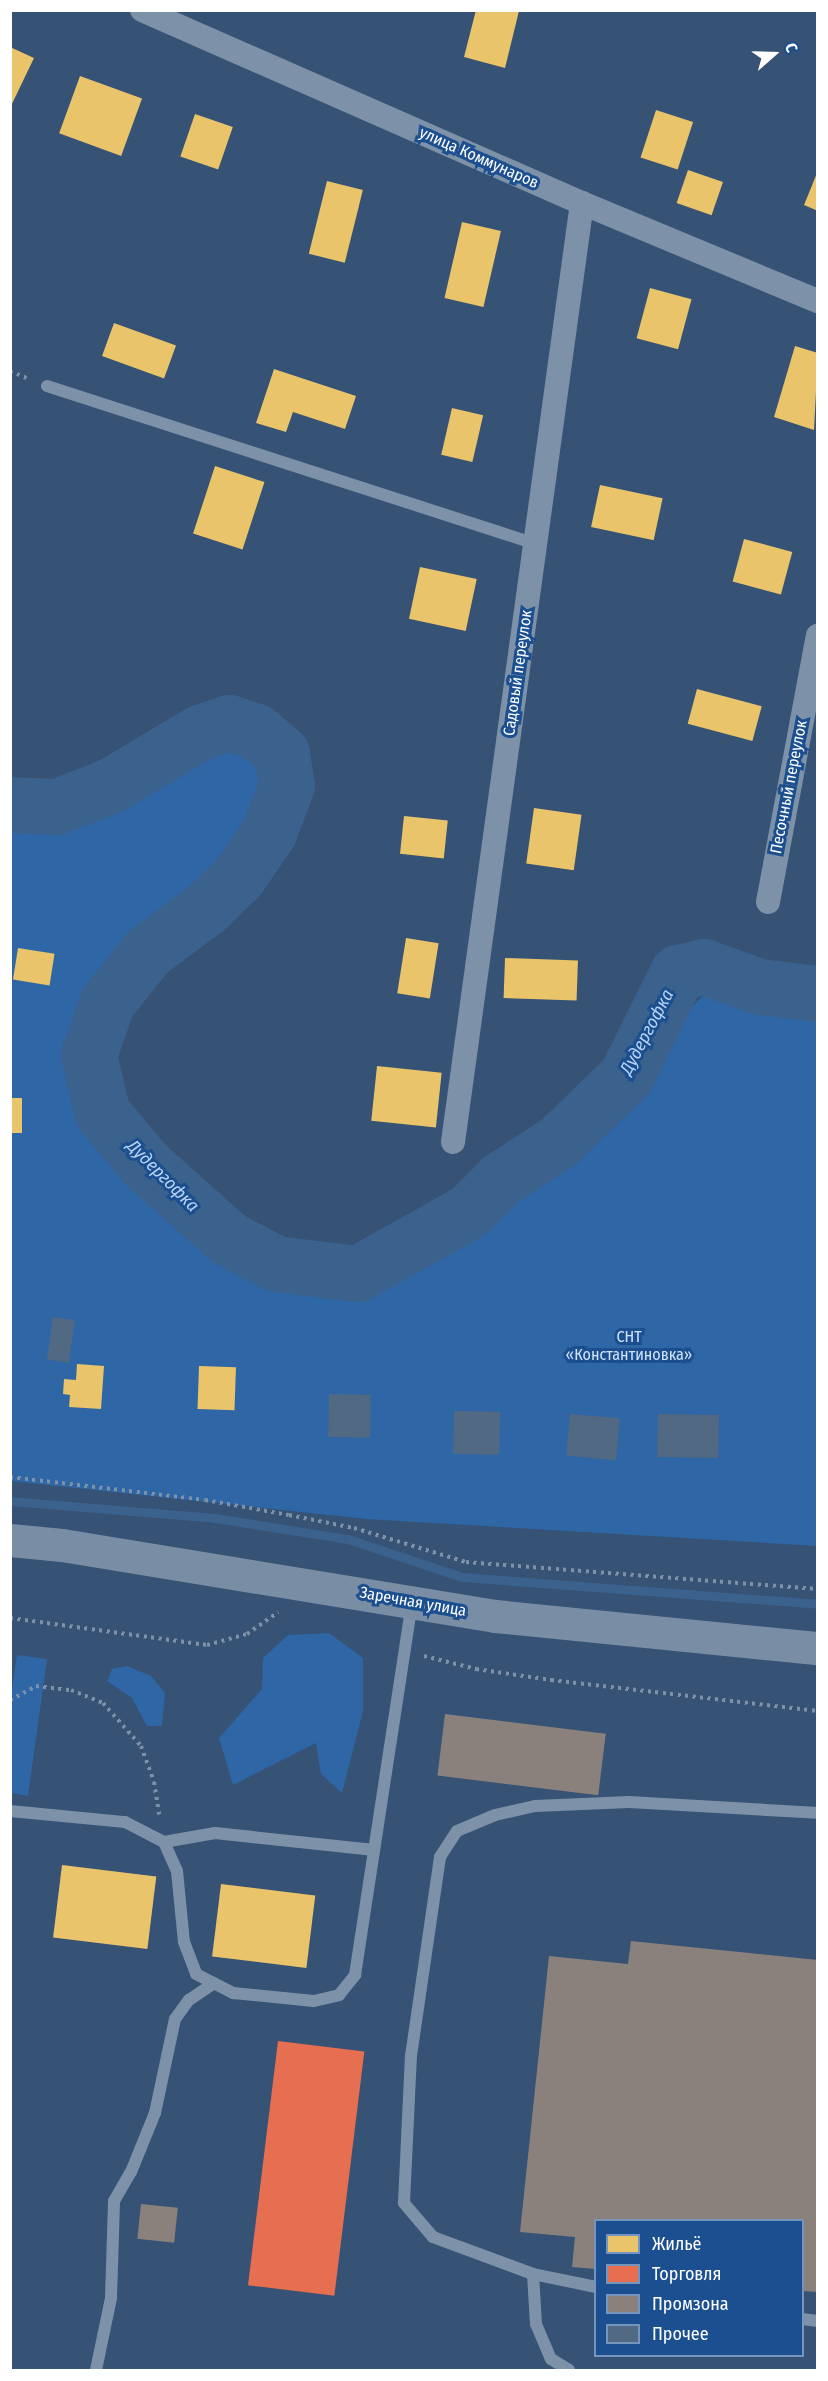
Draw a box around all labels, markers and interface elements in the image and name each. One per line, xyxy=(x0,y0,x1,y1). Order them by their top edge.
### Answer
north arrow xyxy=(744,24,804,84)
text: С xyxy=(781,40,802,55)
street label: улица Коммунаров xyxy=(416,123,542,193)
street label: Садовый переулок xyxy=(500,609,536,737)
street label: Песочный переулок xyxy=(767,719,811,855)
water label: Дудергофка xyxy=(616,986,678,1078)
water label: Дудергофка xyxy=(122,1135,204,1217)
park label: СНТ «Константиновка» xyxy=(566,1327,692,1365)
street label: Заречная улица xyxy=(358,1583,468,1621)
legend xyxy=(594,2219,804,2357)
text: Жильё xyxy=(652,2233,702,2255)
text: Торговля xyxy=(652,2263,721,2285)
text: Промзона xyxy=(652,2293,729,2315)
text: Прочее xyxy=(652,2323,709,2345)

